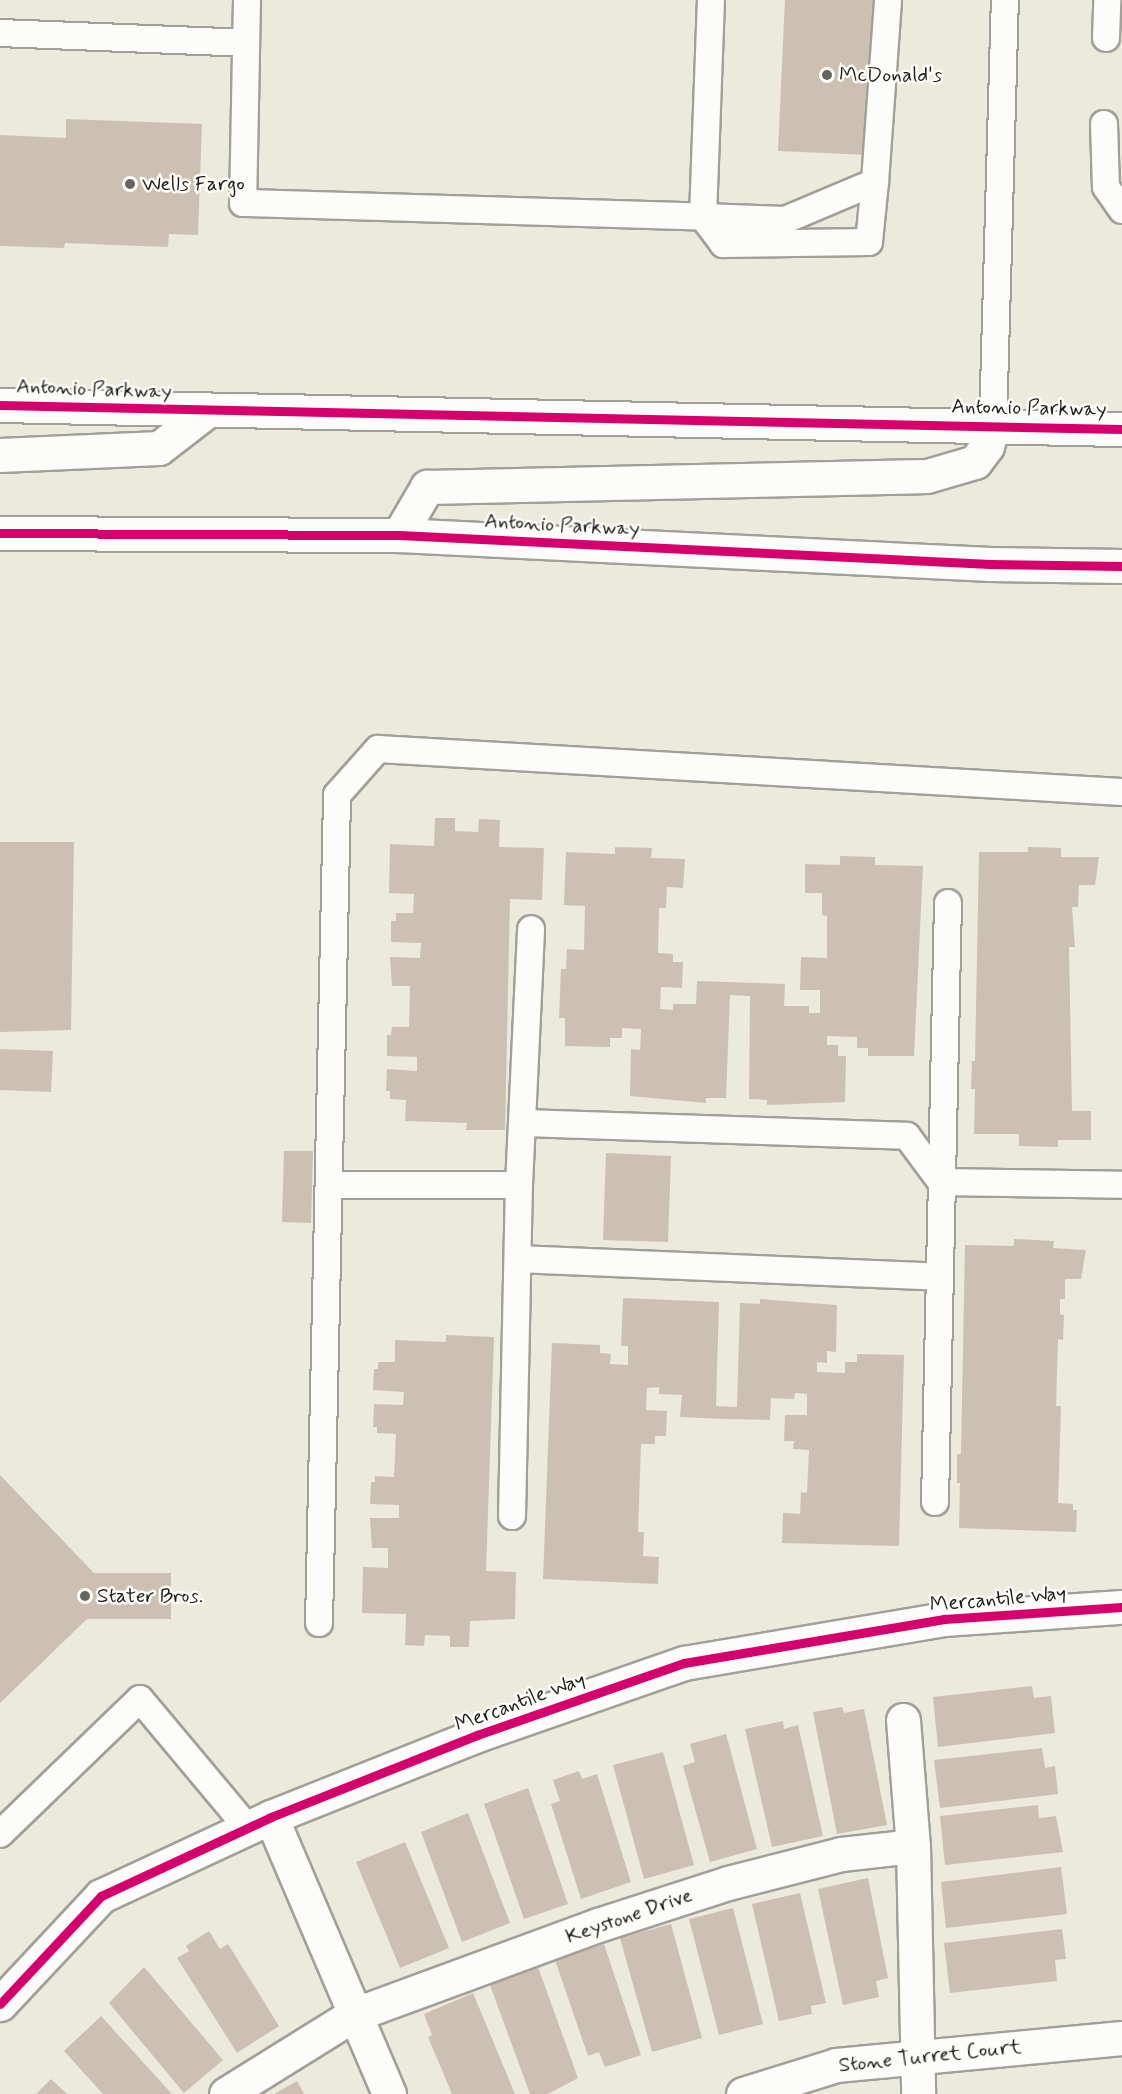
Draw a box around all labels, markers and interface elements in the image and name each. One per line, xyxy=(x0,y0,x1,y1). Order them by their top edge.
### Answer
place label: McDonald's xyxy=(839,62,942,88)
marker: McDonald's xyxy=(820,68,834,82)
place label: Wells Fargo xyxy=(142,171,244,197)
marker: Wells Fargo xyxy=(123,177,137,191)
street label: Antonio Parkway xyxy=(17,374,171,404)
street label: Antonio Parkway xyxy=(952,394,1106,422)
street label: Antonio Parkway xyxy=(485,508,639,542)
street label: Mercantile Way xyxy=(926,1580,1070,1618)
place label: Stater Bros. xyxy=(97,1583,204,1609)
marker: Stater Bros. xyxy=(78,1589,92,1603)
street label: Mercantile Way xyxy=(449,1666,591,1738)
street label: Keystone Drive xyxy=(563,1883,695,1949)
street label: Stone Turret Court xyxy=(842,2034,1018,2078)

